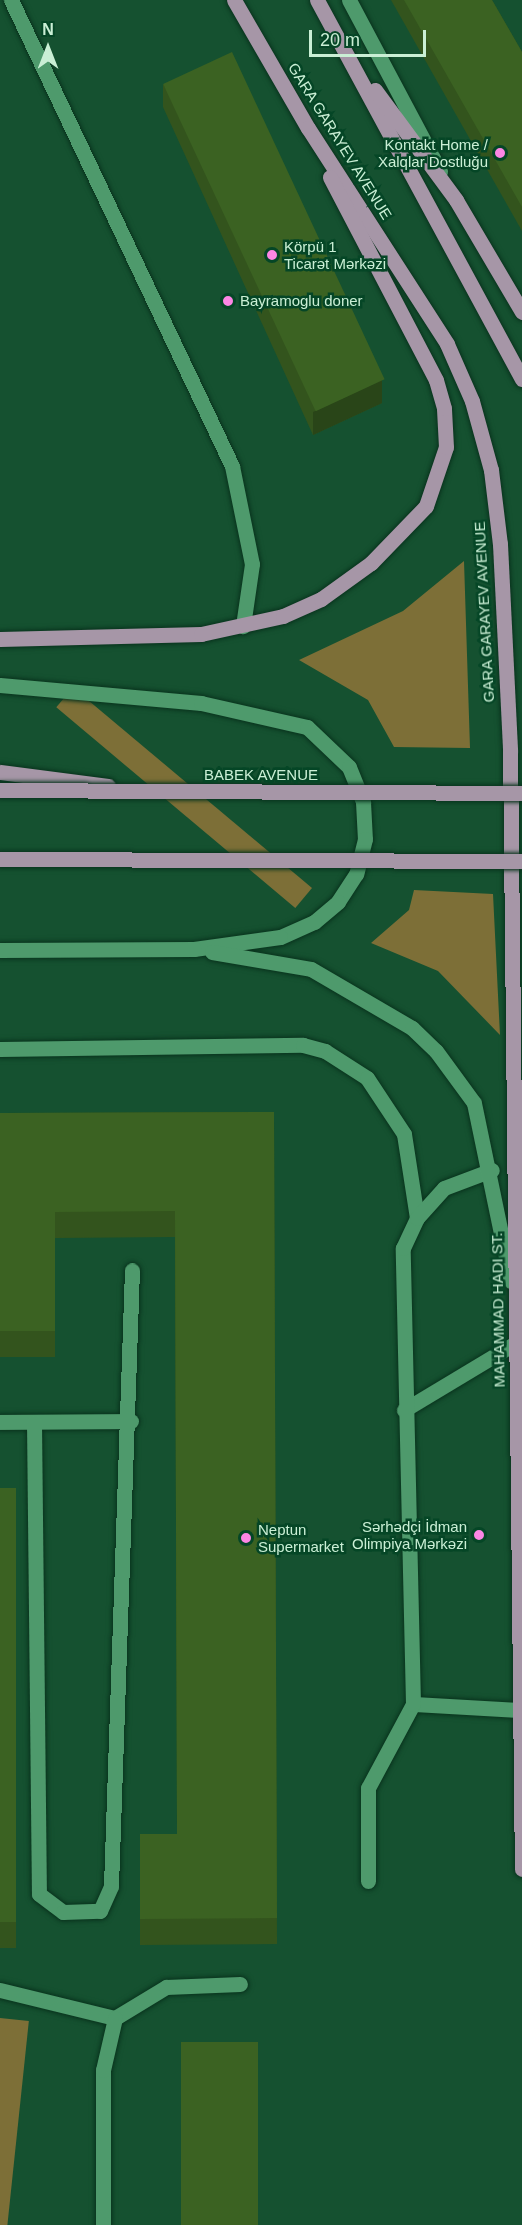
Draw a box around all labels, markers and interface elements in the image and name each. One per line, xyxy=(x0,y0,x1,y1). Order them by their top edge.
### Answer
north arrow xyxy=(18,18,78,78)
scale bar xyxy=(312,18,429,56)
text: N xyxy=(42,21,54,38)
text: 20 m xyxy=(320,30,360,50)
street label: GARA GARAYEV AVENUE xyxy=(284,59,396,223)
place label: Kontakt Home / Xalqlar Dostluğu xyxy=(378,135,488,170)
marker: Kontakt Home / Xalqlar Dostluğu xyxy=(493,146,507,160)
place label: Körpü 1 Ticarət Mərkəzi xyxy=(284,237,386,272)
marker: Körpü 1 Ticarət Mərkəzi xyxy=(265,248,279,262)
place label: Bayramoglu doner xyxy=(240,292,363,310)
marker: Bayramoglu doner xyxy=(221,294,235,308)
street label: GARA GARAYEV AVENUE xyxy=(470,520,498,704)
street label: BABEK AVENUE xyxy=(204,766,318,784)
street label: MAHAMMAD HADI ST. xyxy=(488,1232,508,1388)
place label: Sərhədçi İdman Olimpiya Mərkəzi xyxy=(352,1517,467,1552)
place label: Neptun Supermarket xyxy=(258,1520,344,1555)
marker: Sərhədçi İdman Olimpiya Mərkəzi xyxy=(472,1528,486,1542)
marker: Neptun Supermarket xyxy=(239,1531,253,1545)

